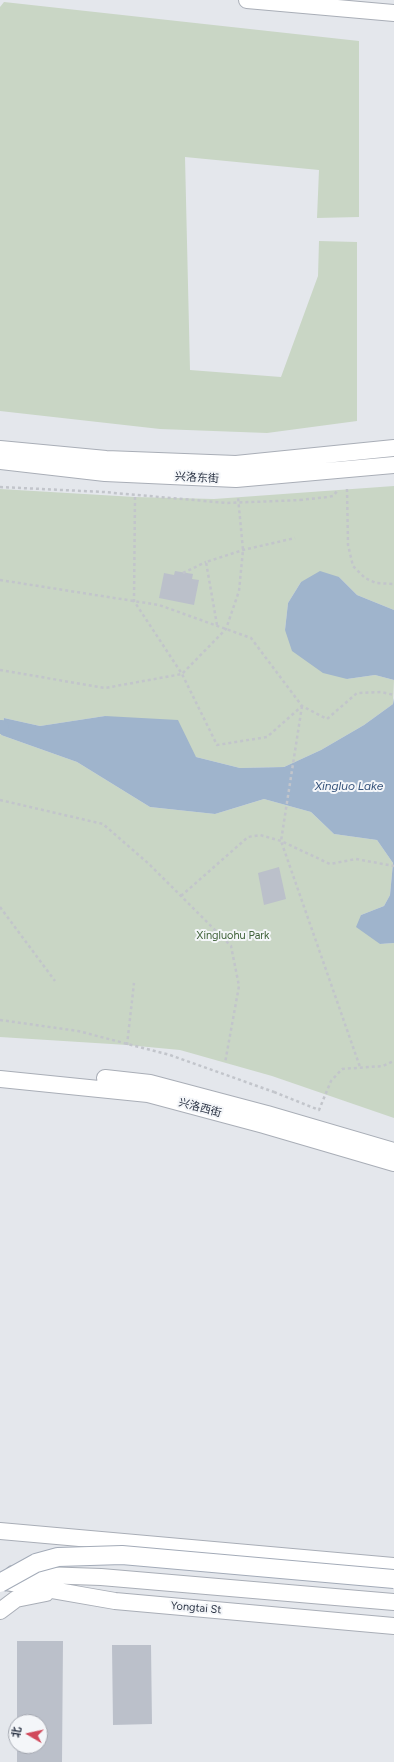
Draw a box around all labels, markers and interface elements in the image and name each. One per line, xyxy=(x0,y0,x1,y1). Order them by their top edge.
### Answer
street label: 兴洛东街 xyxy=(175,470,219,486)
water label: Xingluo Lake xyxy=(315,779,383,793)
park label: Xingluohu Park xyxy=(197,929,269,943)
street label: 兴洛西街 xyxy=(177,1096,223,1120)
street label: Yongtai St xyxy=(170,1599,222,1617)
north arrow xyxy=(8,1714,48,1754)
text: 北 xyxy=(9,1726,24,1739)

